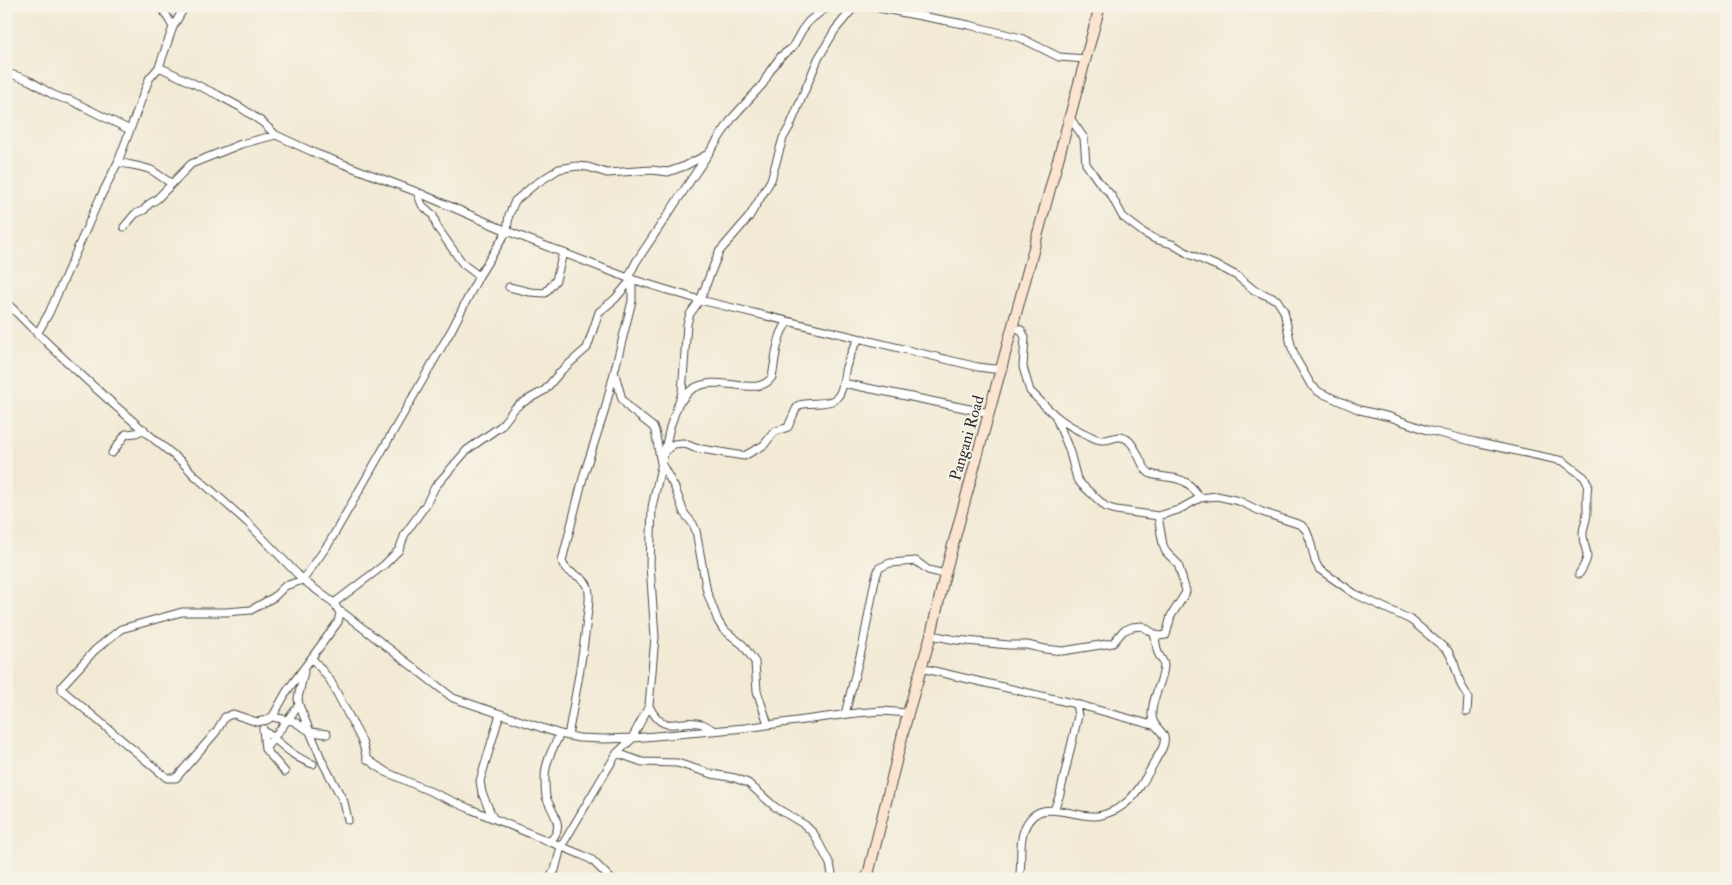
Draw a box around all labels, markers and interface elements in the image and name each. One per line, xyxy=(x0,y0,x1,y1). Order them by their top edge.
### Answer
street label: Pangani Road xyxy=(945,393,989,483)

